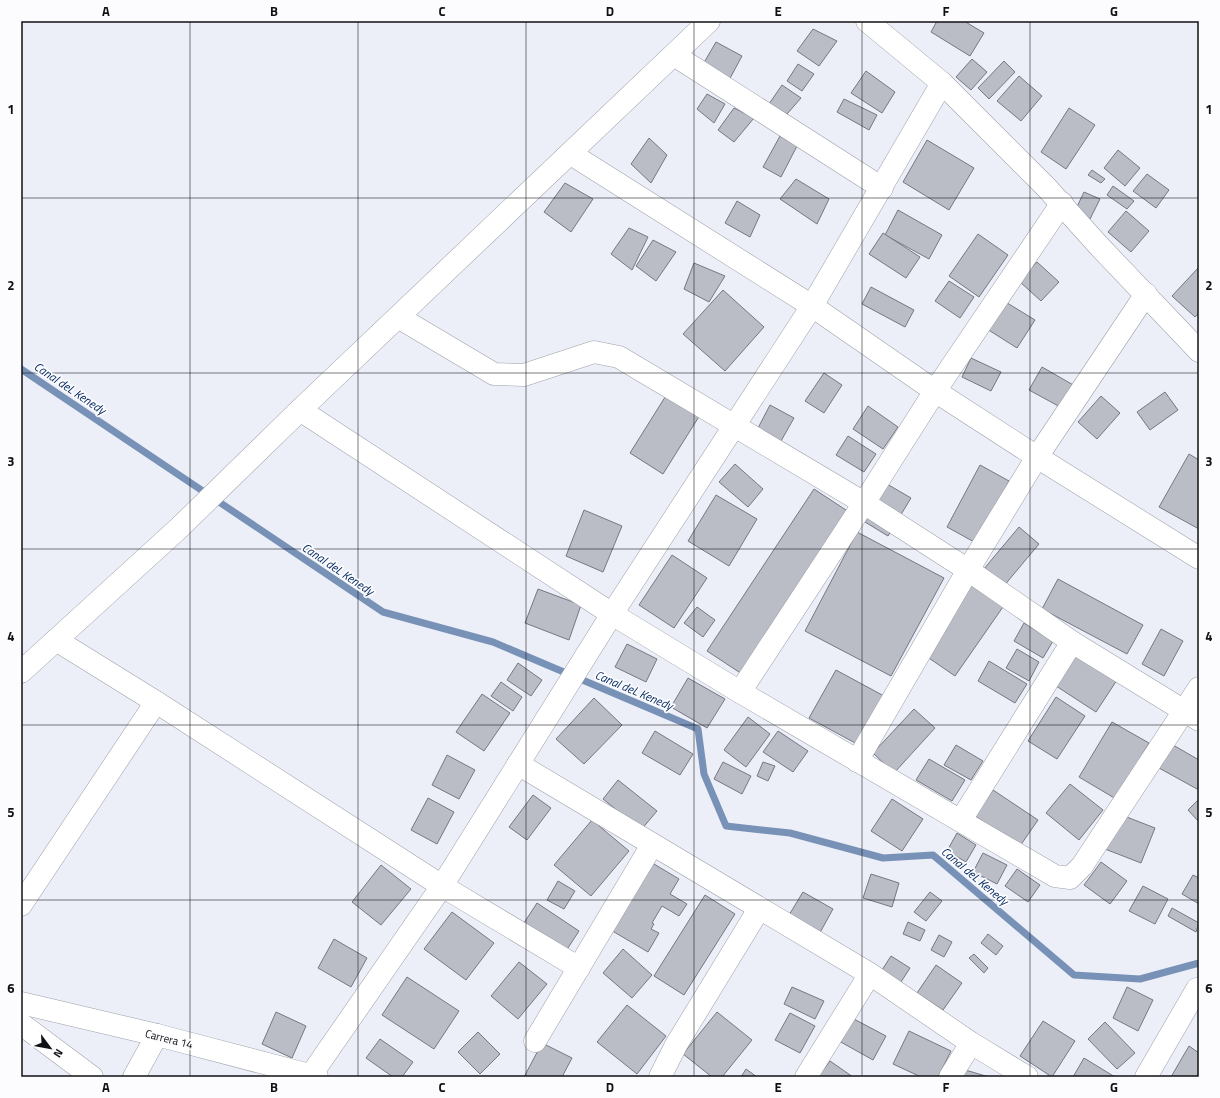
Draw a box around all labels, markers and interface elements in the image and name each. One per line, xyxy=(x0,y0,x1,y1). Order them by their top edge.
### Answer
text: A xyxy=(102,1,110,21)
text: B xyxy=(270,1,278,21)
text: C xyxy=(438,1,446,21)
text: D xyxy=(606,1,614,21)
text: E xyxy=(774,1,782,21)
text: F xyxy=(943,1,950,21)
text: G xyxy=(1110,1,1118,21)
text: 1 xyxy=(7,99,15,119)
text: 1 xyxy=(1205,99,1213,119)
text: 2 xyxy=(7,275,15,295)
text: 2 xyxy=(1205,275,1213,295)
water label: Canal deL Kenedy xyxy=(30,357,111,420)
text: 3 xyxy=(7,451,15,471)
text: 3 xyxy=(1205,451,1213,471)
water label: Canal deL Kenedy xyxy=(298,538,379,601)
text: 4 xyxy=(7,626,15,646)
text: 4 xyxy=(1205,626,1213,646)
water label: Canal deL Kenedy xyxy=(592,665,677,716)
text: 5 xyxy=(7,802,15,822)
text: 5 xyxy=(1205,802,1213,822)
water label: Canal deL Kenedy xyxy=(937,842,1014,911)
text: 6 xyxy=(7,978,15,998)
text: 6 xyxy=(1205,978,1213,998)
street label: Carrera 14 xyxy=(143,1025,195,1053)
north arrow xyxy=(30,1028,70,1068)
text: N xyxy=(50,1046,67,1061)
text: A xyxy=(102,1077,110,1097)
text: B xyxy=(270,1077,278,1097)
text: C xyxy=(438,1077,446,1097)
text: D xyxy=(606,1077,614,1097)
text: E xyxy=(774,1077,782,1097)
text: F xyxy=(943,1077,950,1097)
text: G xyxy=(1110,1077,1118,1097)

